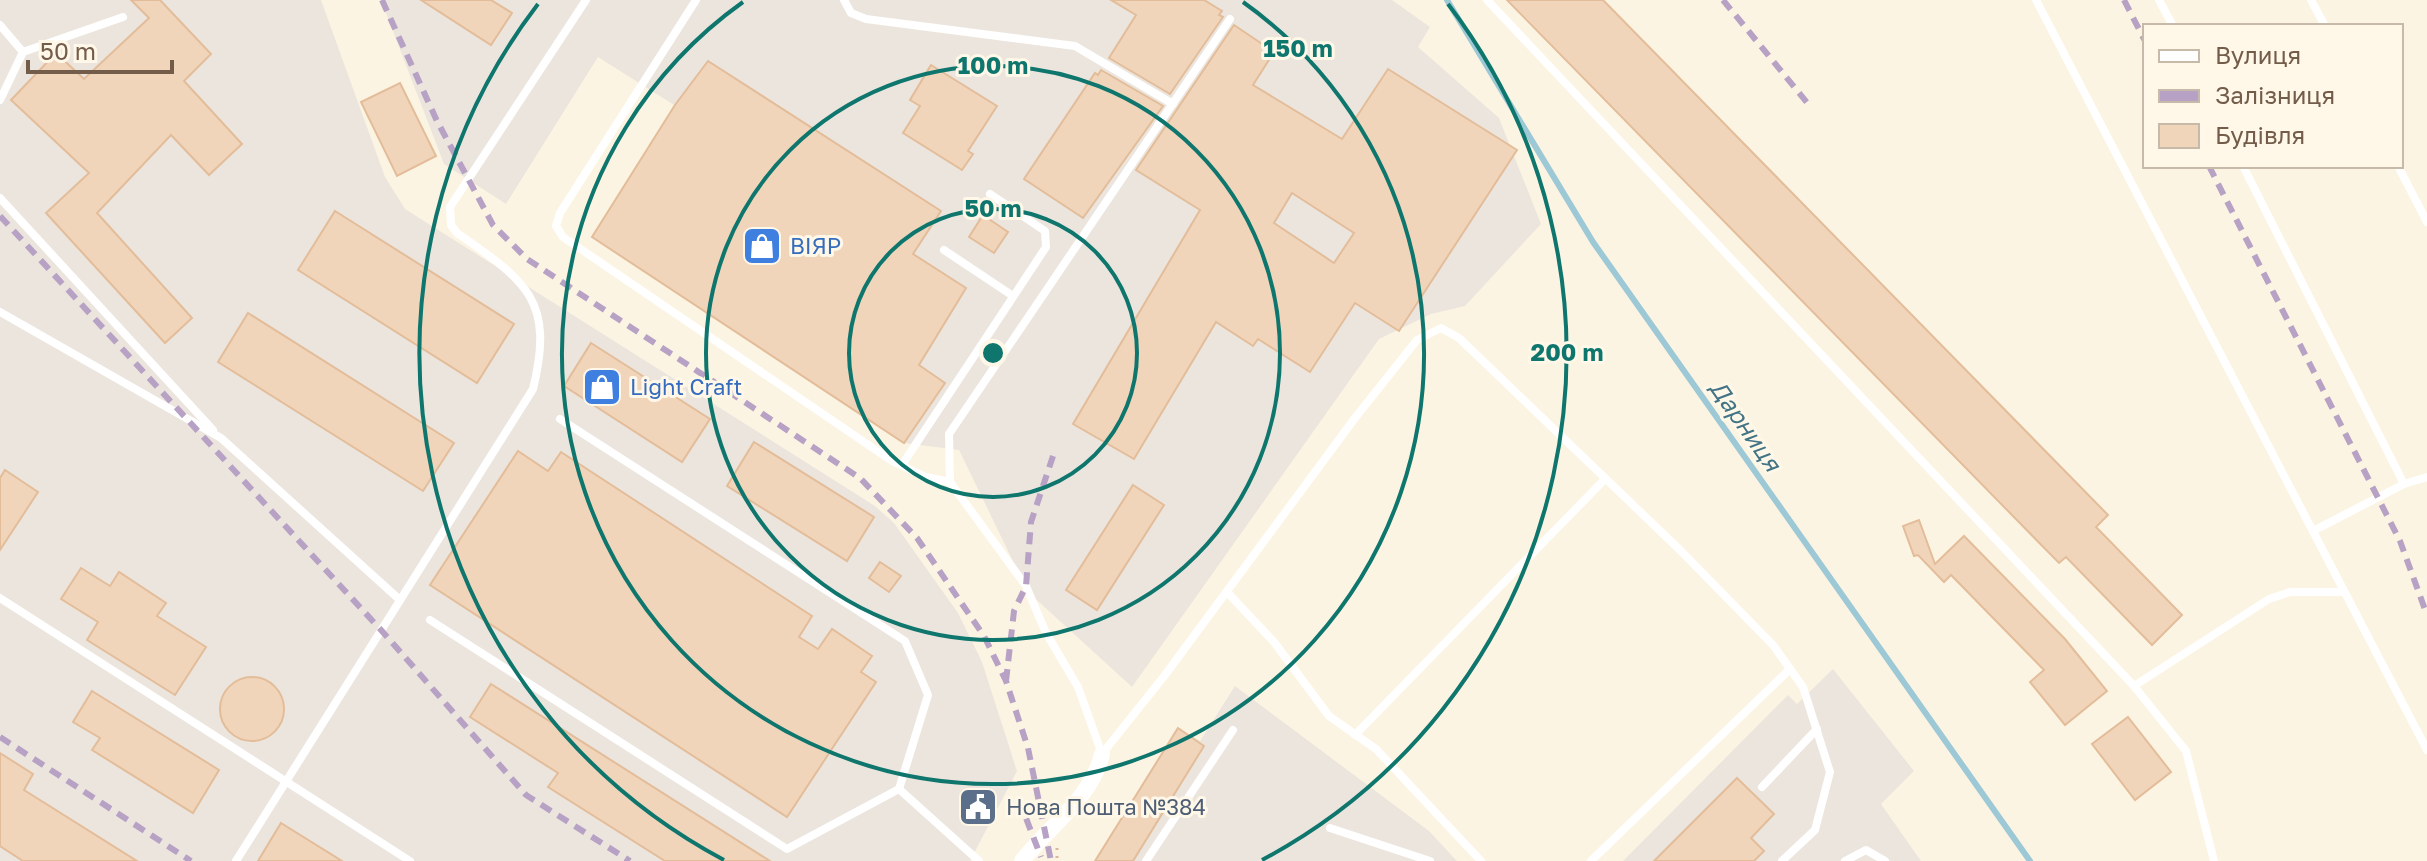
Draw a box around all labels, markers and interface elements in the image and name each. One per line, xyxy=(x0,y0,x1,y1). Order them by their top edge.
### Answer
scale bar xyxy=(28,24,172,74)
legend xyxy=(2143,24,2403,168)
text: 150 m xyxy=(1263,33,1333,62)
text: 50 m xyxy=(40,36,96,65)
text: Вулиця xyxy=(2215,40,2301,69)
text: 100 m xyxy=(958,50,1028,79)
text: Залізниця xyxy=(2215,80,2335,109)
text: Будівля xyxy=(2215,120,2305,149)
text: 50 m xyxy=(964,193,1022,222)
shop icon: ВІЯР xyxy=(741,225,783,267)
place label: ВІЯР xyxy=(790,232,841,259)
text: 200 m xyxy=(1531,337,1603,366)
centre of rings xyxy=(979,339,1007,367)
shop icon: Light Craft xyxy=(581,366,623,408)
place label: Light Craft xyxy=(630,373,742,400)
water label: Дарниця xyxy=(1704,373,1789,477)
public building icon: Нова Пошта №384 xyxy=(957,786,999,828)
place label: Нова Пошта №384 xyxy=(1006,793,1206,820)

